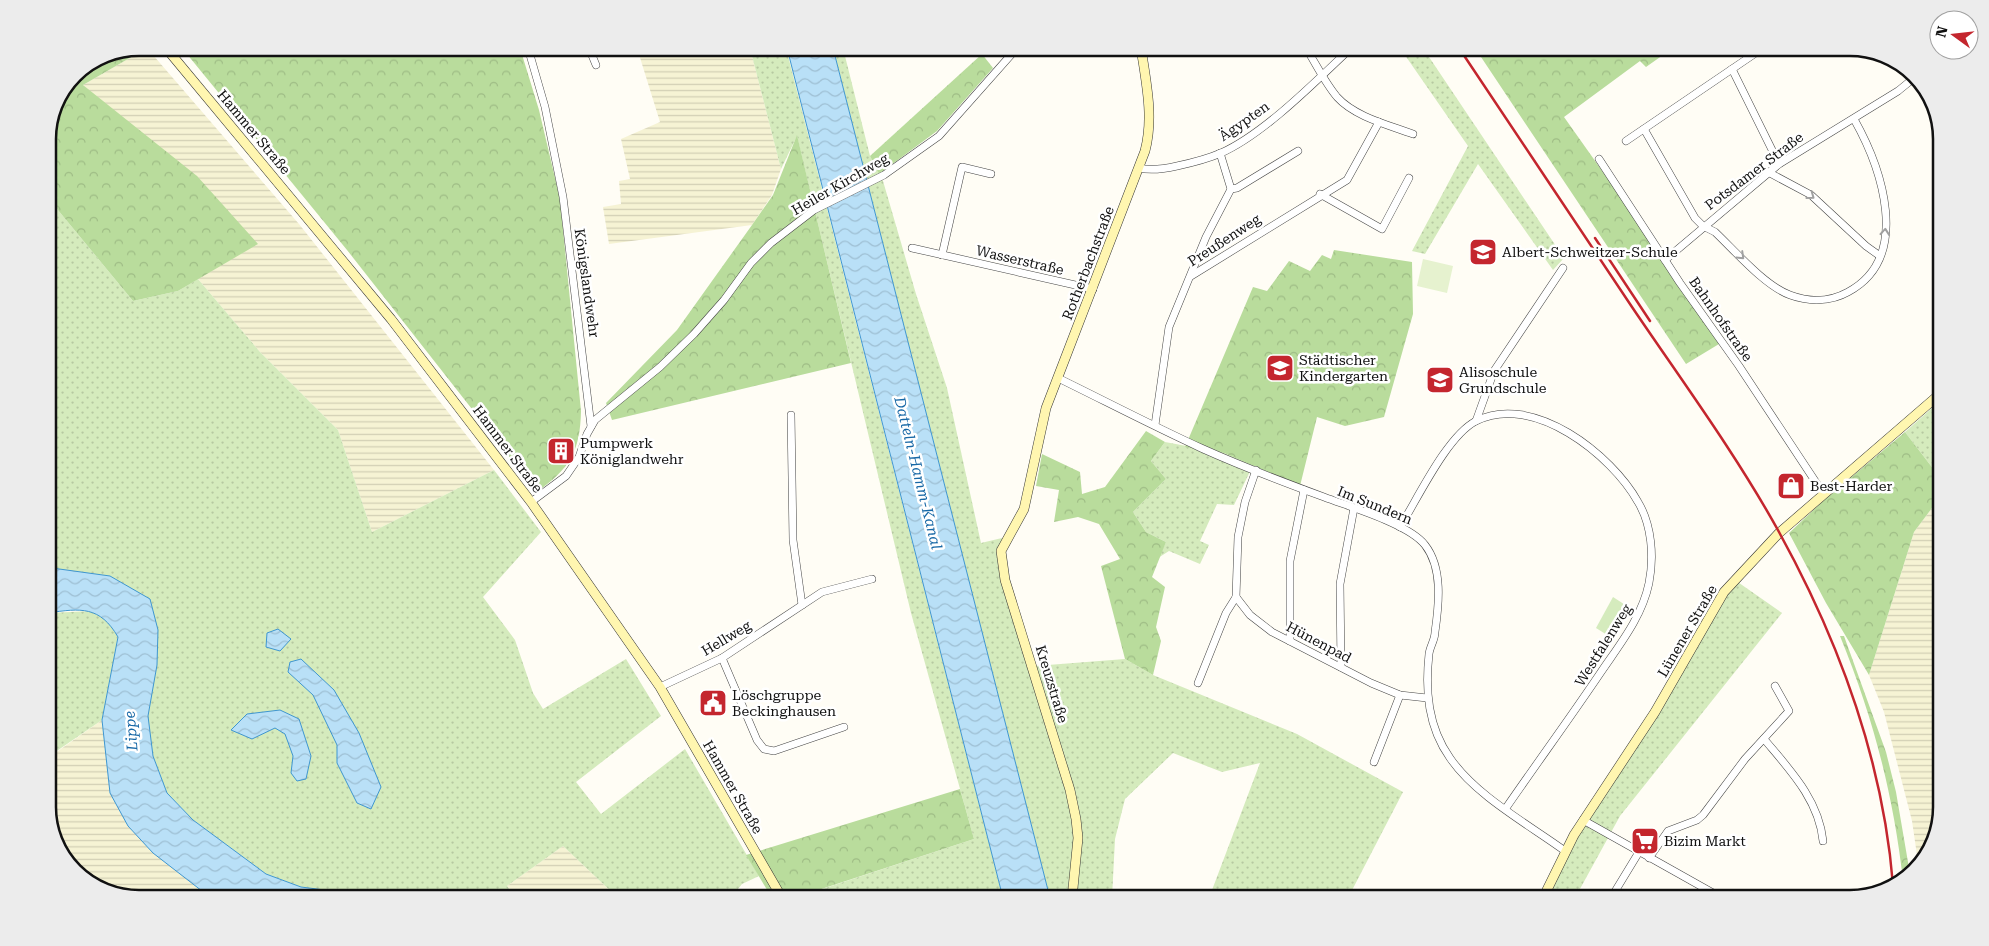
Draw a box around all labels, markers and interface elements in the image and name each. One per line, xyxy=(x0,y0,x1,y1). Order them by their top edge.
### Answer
north arrow xyxy=(1929,10,1979,60)
text: N xyxy=(1932,24,1951,39)
street label: Hammer Straße xyxy=(214,87,294,178)
street label: Ägypten xyxy=(1216,98,1272,144)
street label: Potsdamer Straße xyxy=(1702,129,1807,213)
street label: Heiler Kirchweg xyxy=(789,150,891,218)
one-way arrow xyxy=(1805,190,1815,199)
street label: Rotherbachstraße xyxy=(1059,204,1117,322)
street label: Preußenweg xyxy=(1185,211,1263,269)
street label: Königslandwehr xyxy=(571,227,603,339)
one-way arrow xyxy=(1879,227,1890,235)
school or university icon: Albert-Schweitzer-Schule xyxy=(1468,237,1498,267)
street label: Wasserstraße xyxy=(975,242,1066,278)
place label: Albert-Schweitzer-Schule xyxy=(1502,244,1678,260)
one-way arrow xyxy=(1735,250,1744,259)
street label: Bahnhofstraße xyxy=(1686,274,1756,364)
place label: Städtischer Kindergarten xyxy=(1299,352,1388,384)
school or university icon: Städtischer Kindergarten xyxy=(1265,353,1295,383)
place label: Alisoschule Grundschule xyxy=(1459,364,1547,396)
school or university icon: Alisoschule Grundschule xyxy=(1425,365,1455,395)
water label: Datteln-Hamm-Kanal xyxy=(890,394,946,552)
street label: Hammer Straße xyxy=(470,402,546,496)
place label: Pumpwerk Königlandwehr xyxy=(580,435,684,467)
building icon: Pumpwerk Königlandwehr xyxy=(546,436,576,466)
shop icon: Best-Harder xyxy=(1776,471,1806,501)
place label: Best-Harder xyxy=(1810,478,1893,494)
street label: Im Sundern xyxy=(1335,483,1415,527)
street label: Lünener Straße xyxy=(1654,582,1720,680)
street label: Westfalenweg xyxy=(1571,601,1635,689)
street label: Hellweg xyxy=(698,617,754,659)
street label: Hünenpad xyxy=(1284,618,1354,666)
street label: Kreuzstraße xyxy=(1033,643,1072,725)
place label: Löschgruppe Beckinghausen xyxy=(732,687,836,719)
public building icon: Löschgruppe Beckinghausen xyxy=(698,688,728,718)
water label: Lippe xyxy=(121,710,141,753)
street label: Hammer Straße xyxy=(700,737,766,837)
supermarket icon: Bizim Markt xyxy=(1630,826,1660,856)
place label: Bizim Markt xyxy=(1664,833,1746,849)

